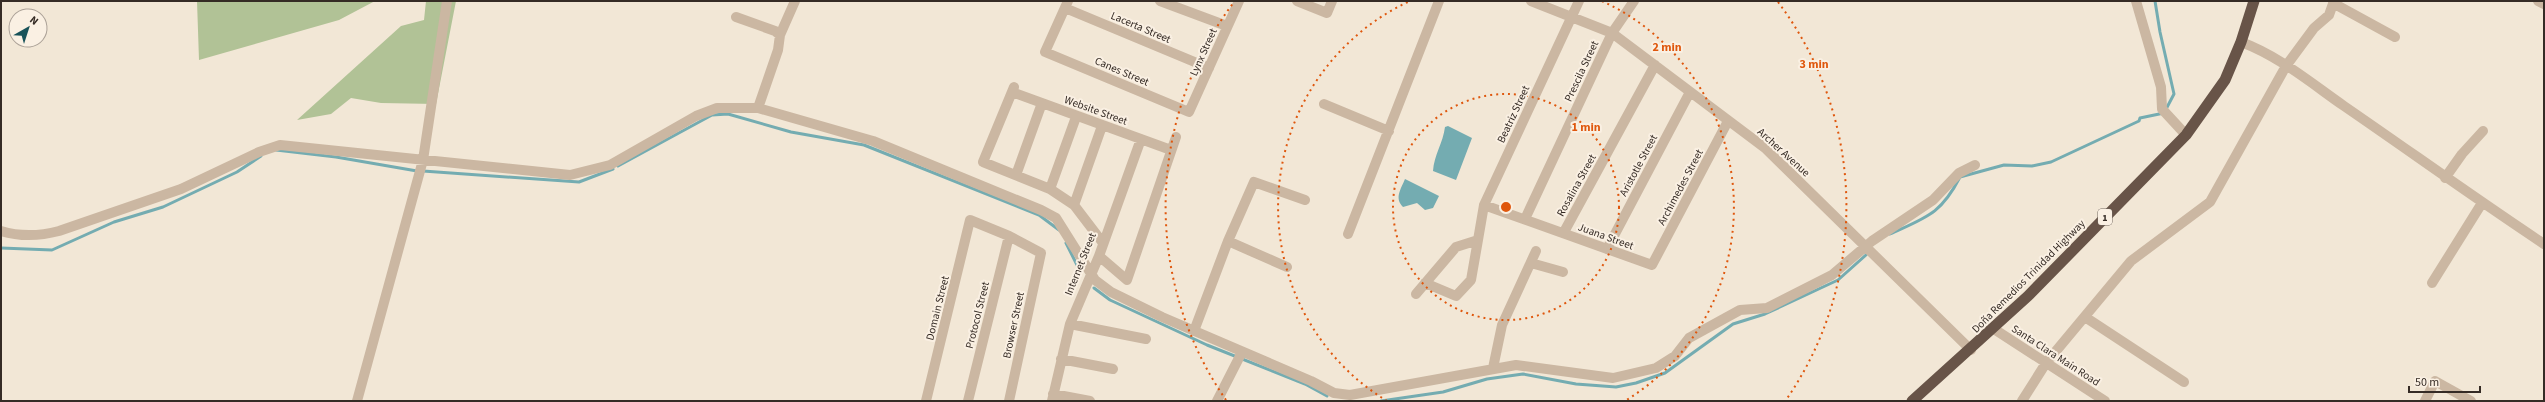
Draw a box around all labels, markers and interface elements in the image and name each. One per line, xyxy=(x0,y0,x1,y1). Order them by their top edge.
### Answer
north arrow xyxy=(8,8,48,48)
street label: Lacerta Street xyxy=(1109,8,1173,47)
text: N xyxy=(26,12,42,29)
street label: Lynx Street xyxy=(1186,26,1221,78)
street label: Prescila Street xyxy=(1561,38,1602,104)
text: 2 min xyxy=(1652,39,1682,56)
street label: Canes Street xyxy=(1092,53,1152,90)
text: 3 min xyxy=(1799,56,1829,73)
street label: Beatriz Street xyxy=(1494,83,1533,145)
street label: Website Street xyxy=(1062,92,1130,129)
text: 1 min xyxy=(1571,119,1601,136)
street label: Archer Avenue xyxy=(1754,125,1814,180)
street label: Aristotle Street xyxy=(1616,131,1661,199)
street label: Archimedes Street xyxy=(1654,146,1707,228)
street label: Rosalina Street xyxy=(1553,151,1600,219)
centre of rings xyxy=(1499,200,1513,214)
road number: 1 xyxy=(2098,209,2112,225)
street label: Doña Remedios Trinidad Highway xyxy=(1968,216,2088,336)
street label: Juana Street xyxy=(1576,219,1636,254)
street label: Internet Street xyxy=(1061,230,1100,298)
street label: Domain Street xyxy=(922,274,953,342)
street label: Protocol Street xyxy=(962,280,993,350)
street label: Browser Street xyxy=(999,290,1028,360)
street label: Santa Clara Main Road xyxy=(2009,321,2103,390)
scale bar xyxy=(2409,368,2480,394)
text: 50 m xyxy=(2415,374,2439,391)

